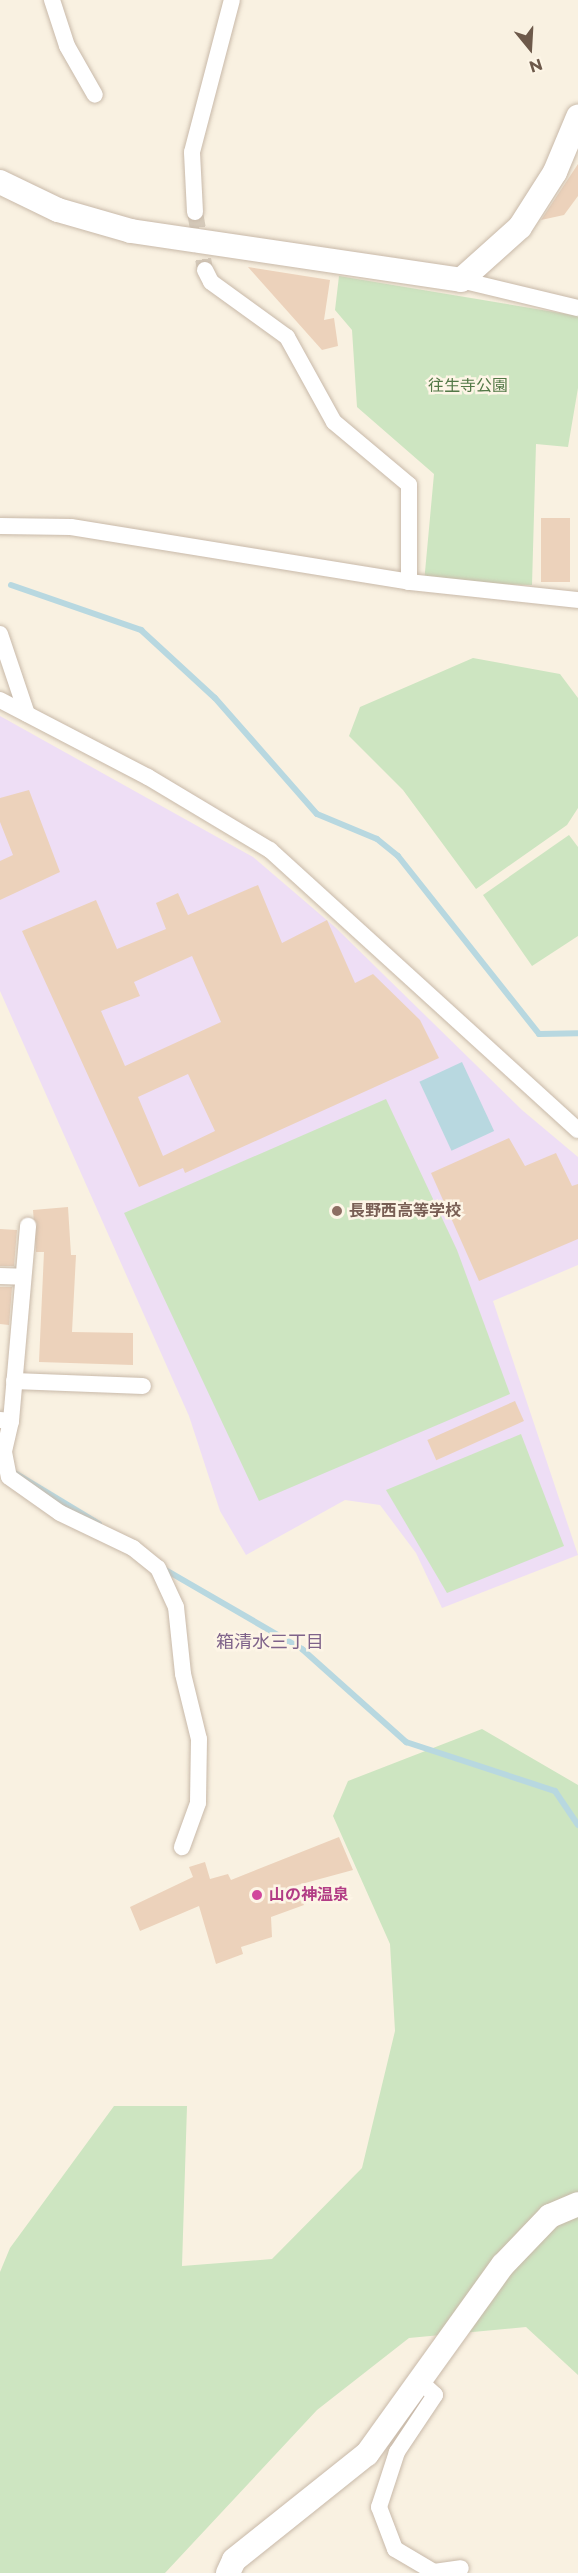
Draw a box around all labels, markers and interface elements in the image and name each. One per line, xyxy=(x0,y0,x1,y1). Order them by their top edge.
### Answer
north arrow xyxy=(500,18,560,78)
text: N xyxy=(527,55,545,77)
park label: 往生寺公園 xyxy=(428,376,508,396)
place label: 長野西高等学校 xyxy=(349,1201,461,1221)
marker: 長野西高等学校 xyxy=(330,1204,344,1218)
district label: 箱清水三丁目 xyxy=(216,1631,324,1653)
place label: 山の神温泉 xyxy=(269,1885,349,1905)
marker: 山の神温泉 xyxy=(250,1888,264,1902)

